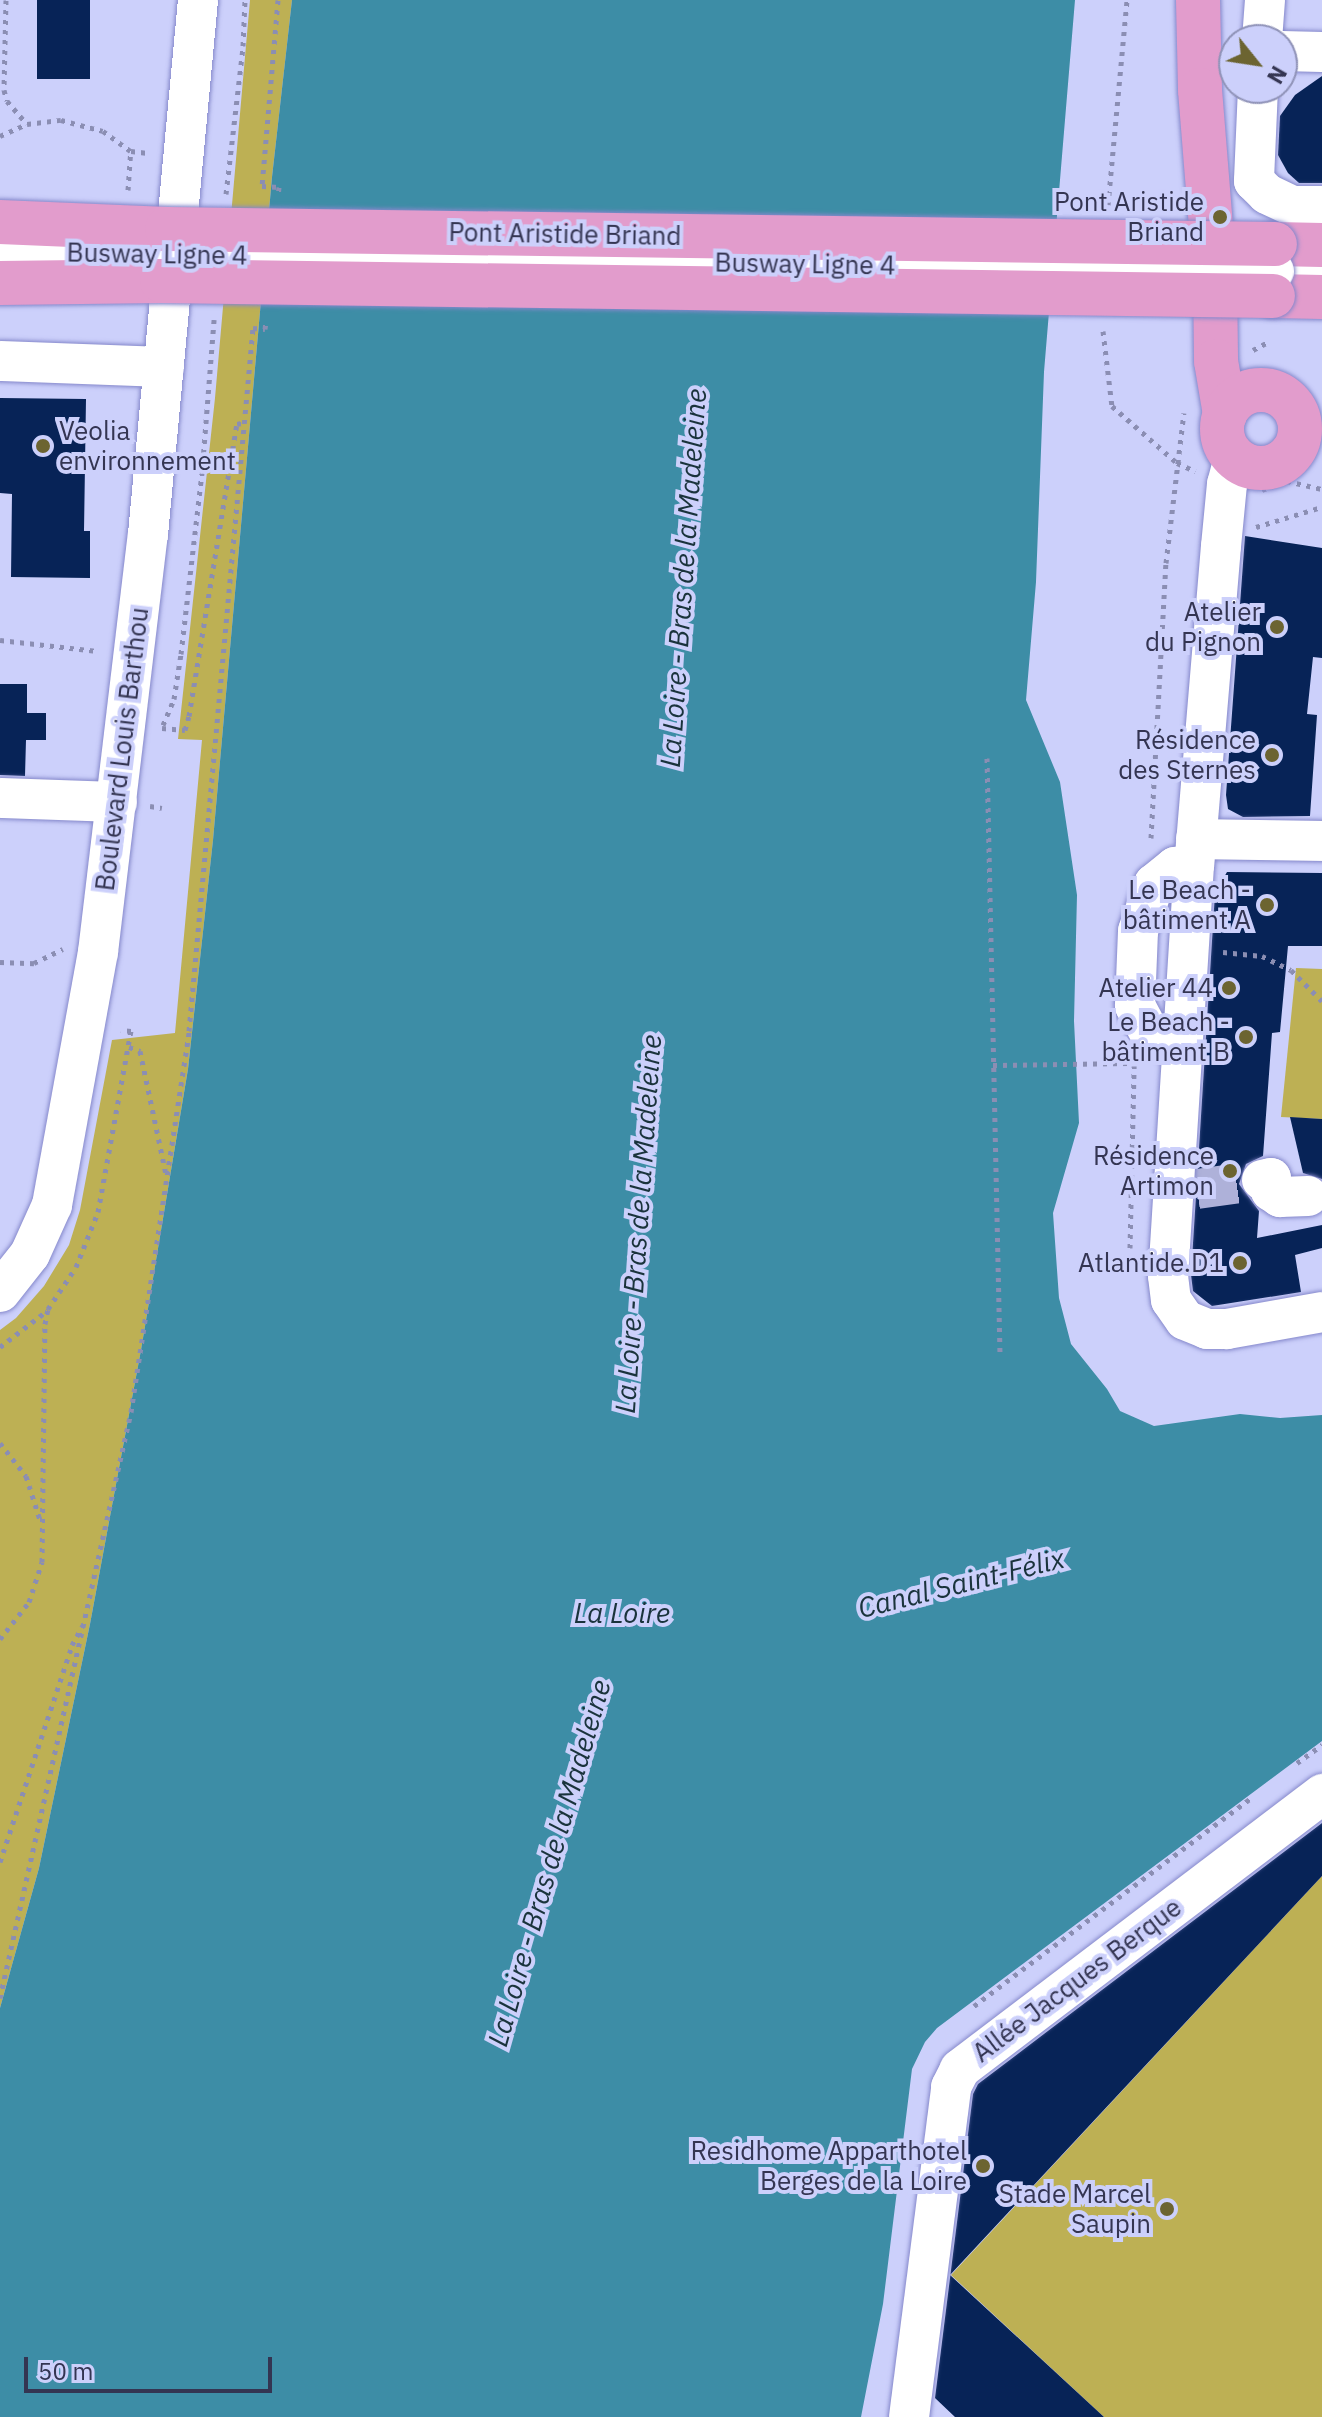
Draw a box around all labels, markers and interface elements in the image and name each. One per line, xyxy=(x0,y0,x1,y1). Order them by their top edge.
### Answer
north arrow xyxy=(1218,24,1298,104)
text: N xyxy=(1261,61,1294,89)
place label: Pont Aristide Briand xyxy=(1054,186,1204,248)
marker: Pont Aristide Briand xyxy=(1211,208,1229,226)
street label: Pont Aristide Briand xyxy=(448,216,682,252)
street label: Busway Ligne 4 xyxy=(66,237,248,271)
street label: Busway Ligne 4 xyxy=(714,247,896,281)
water label: La Loire - Bras de la Madeleine xyxy=(653,387,713,769)
place label: Veolia environnement xyxy=(59,415,236,476)
marker: Veolia environnement xyxy=(34,437,52,455)
place label: Atelier du Pignon xyxy=(1145,596,1261,658)
street label: Boulevard Louis Barthou xyxy=(89,605,155,893)
marker: Atelier du Pignon xyxy=(1268,618,1286,636)
place label: Résidence des Sternes xyxy=(1118,724,1256,786)
marker: Résidence des Sternes xyxy=(1263,746,1281,764)
place label: Le Beach - bâtiment A xyxy=(1123,874,1251,936)
marker: Le Beach - bâtiment A xyxy=(1258,896,1276,914)
place label: Atelier 44 xyxy=(1098,972,1213,1004)
marker: Atelier 44 xyxy=(1220,979,1238,997)
place label: Le Beach - bâtiment B xyxy=(1101,1006,1230,1068)
marker: Le Beach - bâtiment B xyxy=(1237,1028,1255,1046)
water label: La Loire - Bras de la Madeleine xyxy=(608,1033,668,1415)
place label: Résidence Artimon xyxy=(1093,1140,1214,1202)
marker: Résidence Artimon xyxy=(1221,1162,1239,1180)
place label: Atlantide.D1 xyxy=(1078,1247,1224,1279)
marker: Atlantide.D1 xyxy=(1231,1254,1249,1272)
water label: Canal Saint-Félix xyxy=(854,1541,1068,1625)
water label: La Loire xyxy=(574,1596,670,1630)
water label: La Loire - Bras de la Madeleine xyxy=(481,1676,617,2050)
street label: Allée Jacques Berque xyxy=(967,1891,1187,2069)
place label: Residhome Apparthotel Berges de la Loire xyxy=(691,2135,967,2196)
marker: Residhome Apparthotel Berges de la Loire xyxy=(974,2157,992,2175)
place label: Stade Marcel Saupin xyxy=(999,2178,1151,2240)
marker: Stade Marcel Saupin xyxy=(1158,2200,1176,2218)
scale bar xyxy=(28,2341,276,2391)
text: 50 m xyxy=(38,2355,93,2387)

